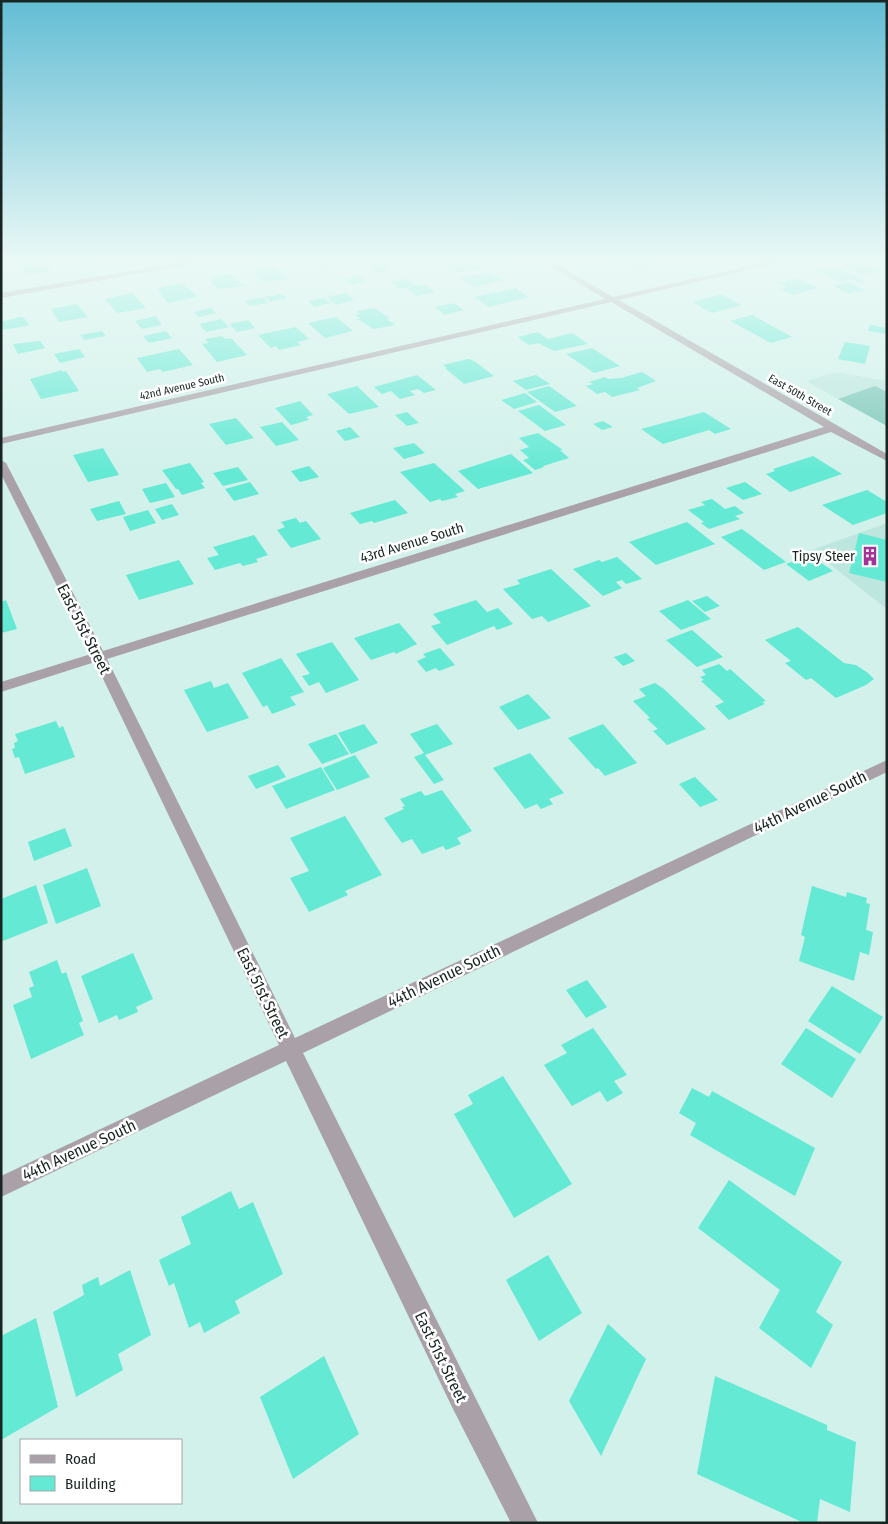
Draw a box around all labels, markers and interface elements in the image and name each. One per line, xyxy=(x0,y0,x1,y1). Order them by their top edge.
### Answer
street label: 42nd Avenue South xyxy=(138,371,226,403)
street label: East 50th Street xyxy=(766,372,834,419)
street label: 43rd Avenue South xyxy=(358,519,466,567)
building icon: Tipsy Steer xyxy=(859,545,881,567)
place label: Tipsy Steer xyxy=(792,548,855,565)
street label: East 51st Street xyxy=(53,581,115,678)
street label: 44th Avenue South xyxy=(750,766,870,838)
street label: 44th Avenue South xyxy=(384,940,504,1012)
street label: East 51st Street xyxy=(233,944,294,1042)
street label: 44th Avenue South xyxy=(19,1115,139,1185)
street label: East 51st Street xyxy=(411,1308,472,1406)
legend xyxy=(20,1439,182,1504)
text: Road xyxy=(65,1450,96,1468)
text: Building xyxy=(65,1475,116,1493)

